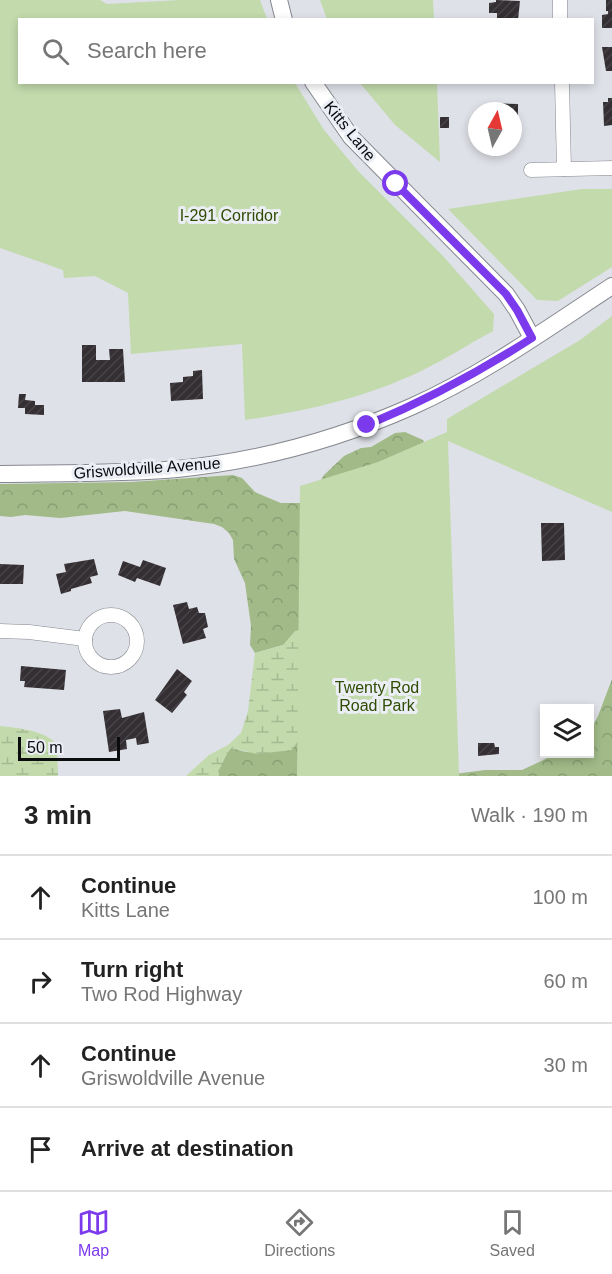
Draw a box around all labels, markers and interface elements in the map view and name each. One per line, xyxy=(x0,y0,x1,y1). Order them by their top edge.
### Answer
search box xyxy=(18,18,594,84)
icon: search xyxy=(39,35,72,68)
text: Search here xyxy=(87,38,207,63)
street label: Kitts Lane xyxy=(321,98,379,164)
north arrow xyxy=(468,102,522,156)
route start xyxy=(382,170,408,196)
park label: I-291 Corridor xyxy=(180,207,279,224)
route end xyxy=(353,411,379,437)
street label: Griswoldville Avenue xyxy=(73,454,221,482)
park label: Twenty Rod Road Park xyxy=(335,679,419,714)
map controls xyxy=(540,704,594,758)
button: layers xyxy=(540,704,594,758)
scale bar xyxy=(18,734,120,762)
text: 50 m xyxy=(27,739,63,756)
text: 3 min xyxy=(24,800,92,830)
text: Walk · 190 m xyxy=(471,804,588,826)
text: Continue xyxy=(81,873,176,898)
icon: ahead xyxy=(24,881,57,914)
text: 100 m xyxy=(532,886,588,908)
text: Kitts Lane xyxy=(81,899,170,921)
text: Turn right xyxy=(81,957,183,982)
icon: right xyxy=(24,965,57,998)
text: 60 m xyxy=(544,970,588,992)
text: Two Rod Highway xyxy=(81,983,242,1005)
text: Continue xyxy=(81,1041,176,1066)
icon: ahead xyxy=(24,1049,57,1082)
text: 30 m xyxy=(544,1054,588,1076)
text: Griswoldville Avenue xyxy=(81,1067,265,1089)
icon: arrive xyxy=(24,1133,57,1166)
text: Arrive at destination xyxy=(81,1136,294,1161)
tab: Map xyxy=(77,1206,110,1260)
tab: Directions xyxy=(264,1206,335,1260)
tab: Saved xyxy=(490,1206,535,1260)

